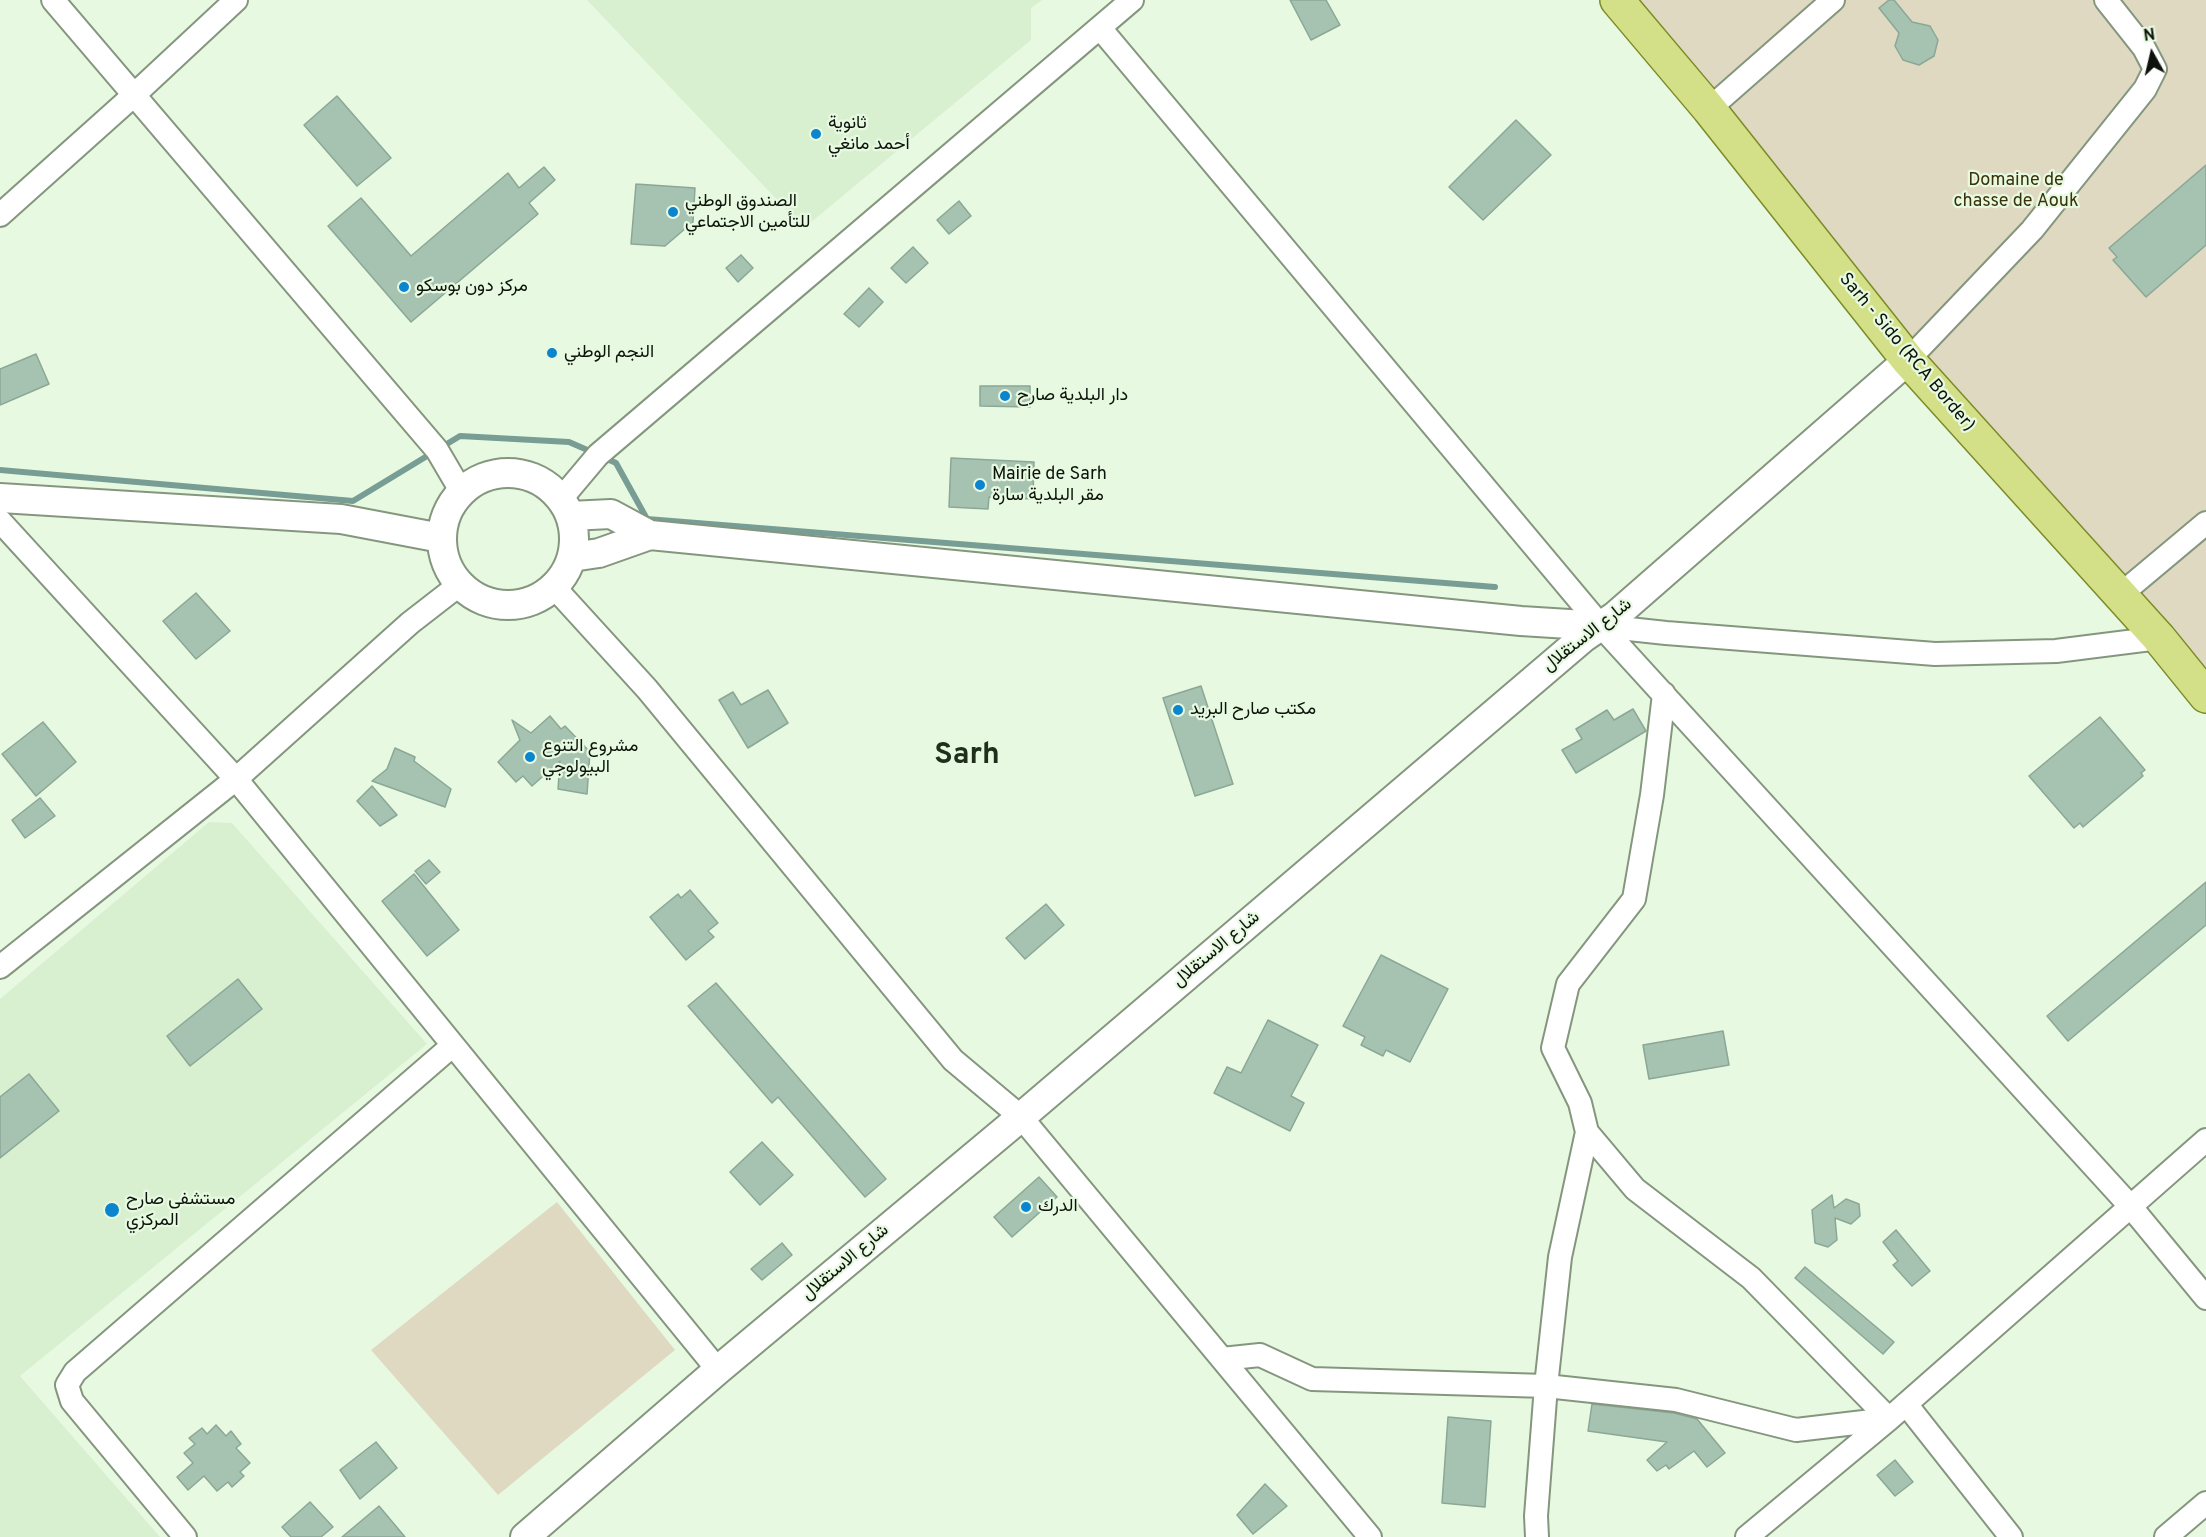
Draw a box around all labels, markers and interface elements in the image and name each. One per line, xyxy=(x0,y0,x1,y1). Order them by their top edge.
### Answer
north arrow xyxy=(2122,24,2182,84)
text: N xyxy=(2142,25,2157,47)
place label: ثانوية أحمد مانغي xyxy=(828,113,910,156)
marker: ثانوية أحمد مانغي xyxy=(809,127,823,141)
park label: Domaine de chasse de Aouk xyxy=(1953,170,2079,213)
place label: الصندوق الوطني للتأمين الاجتماعي xyxy=(685,191,810,234)
marker: الصندوق الوطني للتأمين الاجتماعي xyxy=(666,205,680,219)
street label: Sarh - Sido (RCA Border) xyxy=(1833,269,1979,437)
place label: مركز دون بوسكو xyxy=(416,276,528,298)
marker: مركز دون بوسكو xyxy=(397,280,411,294)
place label: النجم الوطني xyxy=(564,342,654,364)
marker: النجم الوطني xyxy=(545,346,559,360)
place label: دار البلدية صارح xyxy=(1017,385,1128,407)
marker: دار البلدية صارح xyxy=(998,389,1012,403)
place label: Mairie de Sarh مقر البلدية سارة xyxy=(992,464,1107,506)
marker: Mairie de Sarh مقر البلدية سارة xyxy=(973,478,987,492)
street label: شارع الاستقلال xyxy=(1539,594,1637,678)
place label: مكتب صارح البريد xyxy=(1190,699,1316,721)
marker: مكتب صارح البريد xyxy=(1171,703,1185,717)
place label: مشروع التنوع البيولوجي xyxy=(542,736,638,778)
district label: Sarh xyxy=(934,739,1000,775)
marker: مشروع التنوع البيولوجي xyxy=(523,750,537,764)
street label: شارع الاستقلال xyxy=(1169,907,1265,993)
place label: مستشفى صارح المركزي xyxy=(126,1189,235,1232)
place label: الدرك xyxy=(1038,1196,1078,1218)
marker: الدرك xyxy=(1019,1200,1033,1214)
marker: مستشفى صارح المركزي xyxy=(103,1201,121,1219)
street label: شارع الاستقلال xyxy=(798,1220,894,1306)

